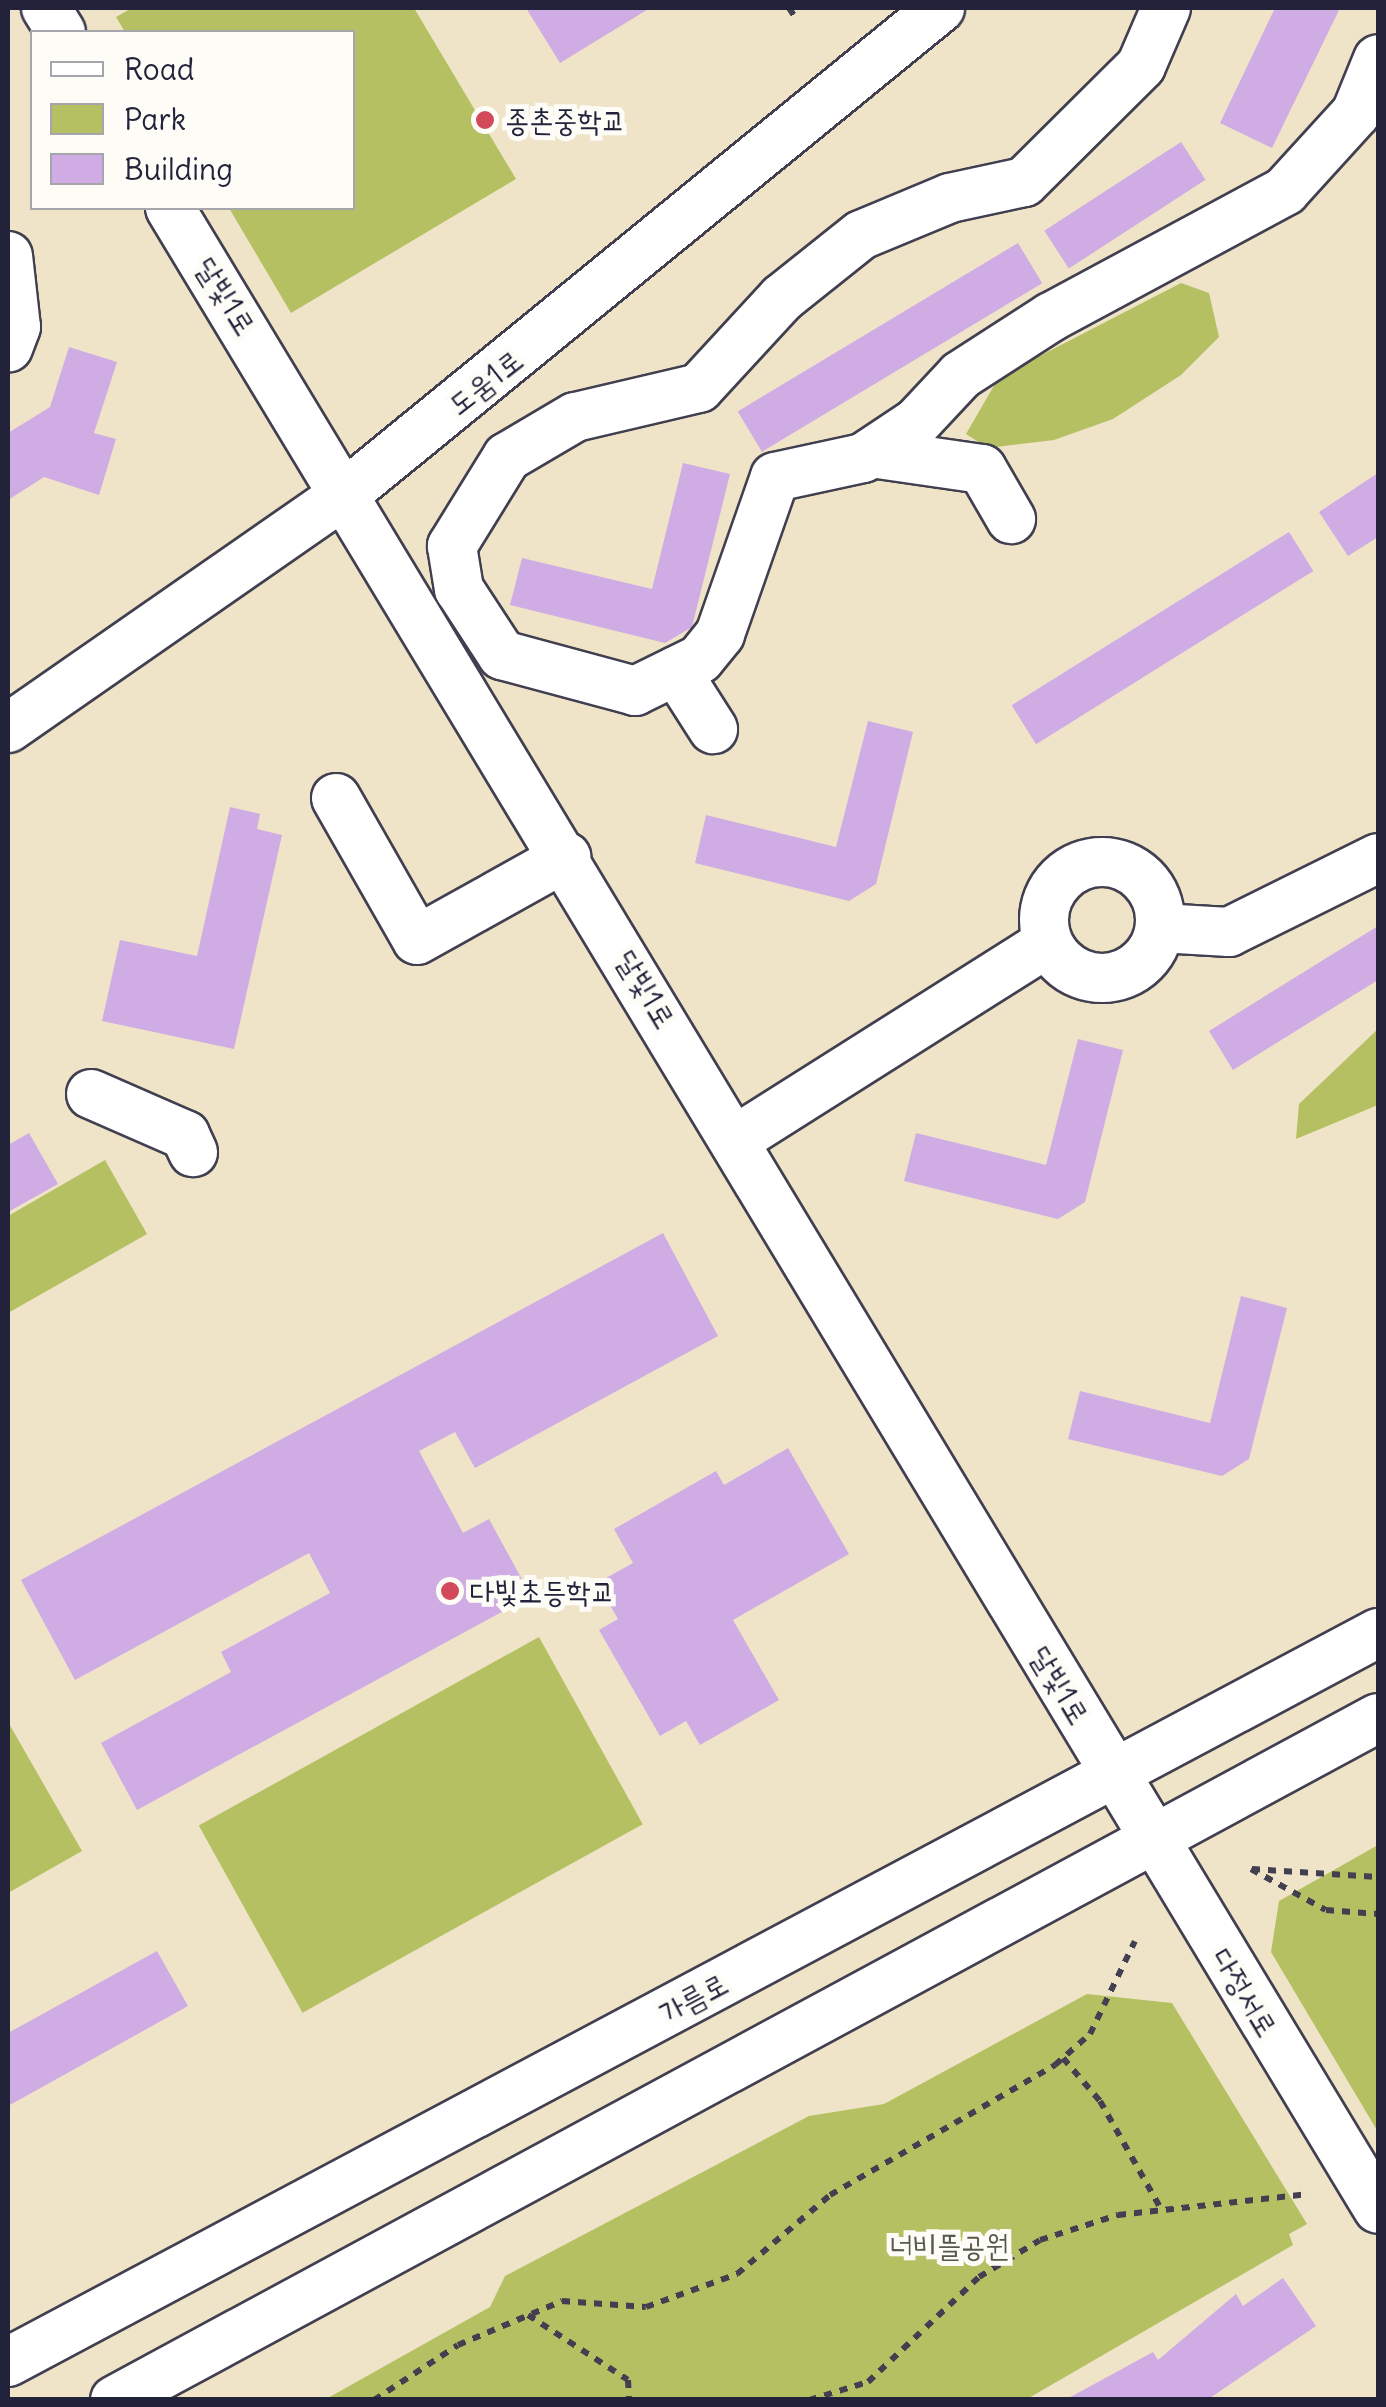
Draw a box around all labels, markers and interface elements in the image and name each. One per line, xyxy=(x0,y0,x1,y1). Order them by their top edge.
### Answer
legend xyxy=(30,30,355,210)
text: Road xyxy=(124,50,194,88)
text: Park xyxy=(124,100,186,138)
place label: 종촌중학교 xyxy=(505,102,626,138)
marker: 종촌중학교 xyxy=(474,109,496,131)
text: Building xyxy=(124,150,233,188)
street label: 달빛1로 xyxy=(188,251,264,341)
street label: 도움1로 xyxy=(441,342,529,422)
street label: 달빛1로 xyxy=(609,944,683,1034)
place label: 다빛초등학교 xyxy=(470,1573,615,1609)
marker: 다빛초등학교 xyxy=(439,1580,461,1602)
street label: 달빛1로 xyxy=(1023,1640,1097,1730)
street label: 다정서로 xyxy=(1205,1941,1285,2043)
street label: 가름로 xyxy=(653,1965,733,2031)
park label: 너비뜰공원 xyxy=(889,2227,1009,2263)

